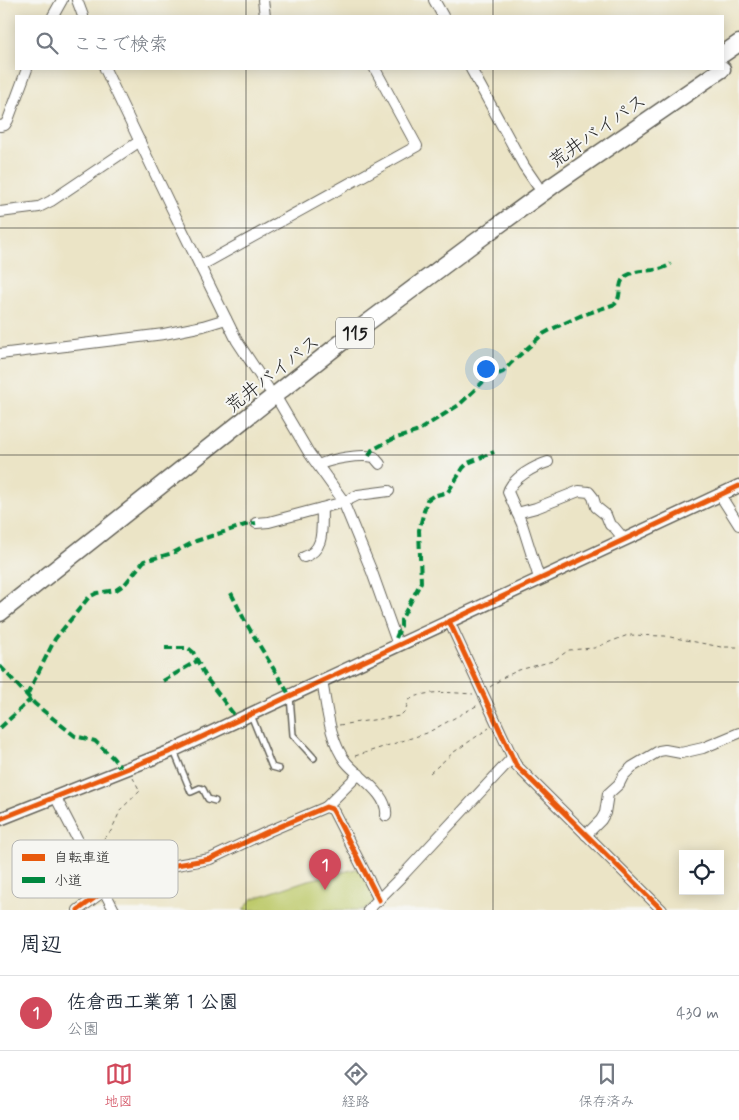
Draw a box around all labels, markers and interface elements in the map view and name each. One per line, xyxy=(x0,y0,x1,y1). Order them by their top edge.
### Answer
search box xyxy=(15,15,724,70)
icon: search xyxy=(33,29,61,57)
text: ここで検索 xyxy=(73,32,168,57)
street label: 荒井バイパス xyxy=(544,88,652,174)
road number: 115 xyxy=(336,317,374,348)
street label: 荒井バイパス xyxy=(220,329,325,419)
your location xyxy=(473,356,499,382)
legend xyxy=(12,840,178,898)
text: 自転車道 xyxy=(54,849,110,867)
pin: 1 xyxy=(309,849,341,890)
map controls xyxy=(679,850,724,895)
button: locate xyxy=(679,850,724,895)
text: 小道 xyxy=(54,872,82,890)
text: 周辺 xyxy=(20,931,62,959)
text: 佐倉西工業第１公園 xyxy=(67,990,238,1015)
text: 1 xyxy=(32,1003,40,1024)
text: 430 m xyxy=(676,1003,719,1024)
text: 公園 xyxy=(67,1019,99,1040)
tab: 地図 xyxy=(105,1060,133,1111)
tab: 経路 xyxy=(342,1060,370,1111)
tab: 保存済み xyxy=(579,1060,635,1111)

